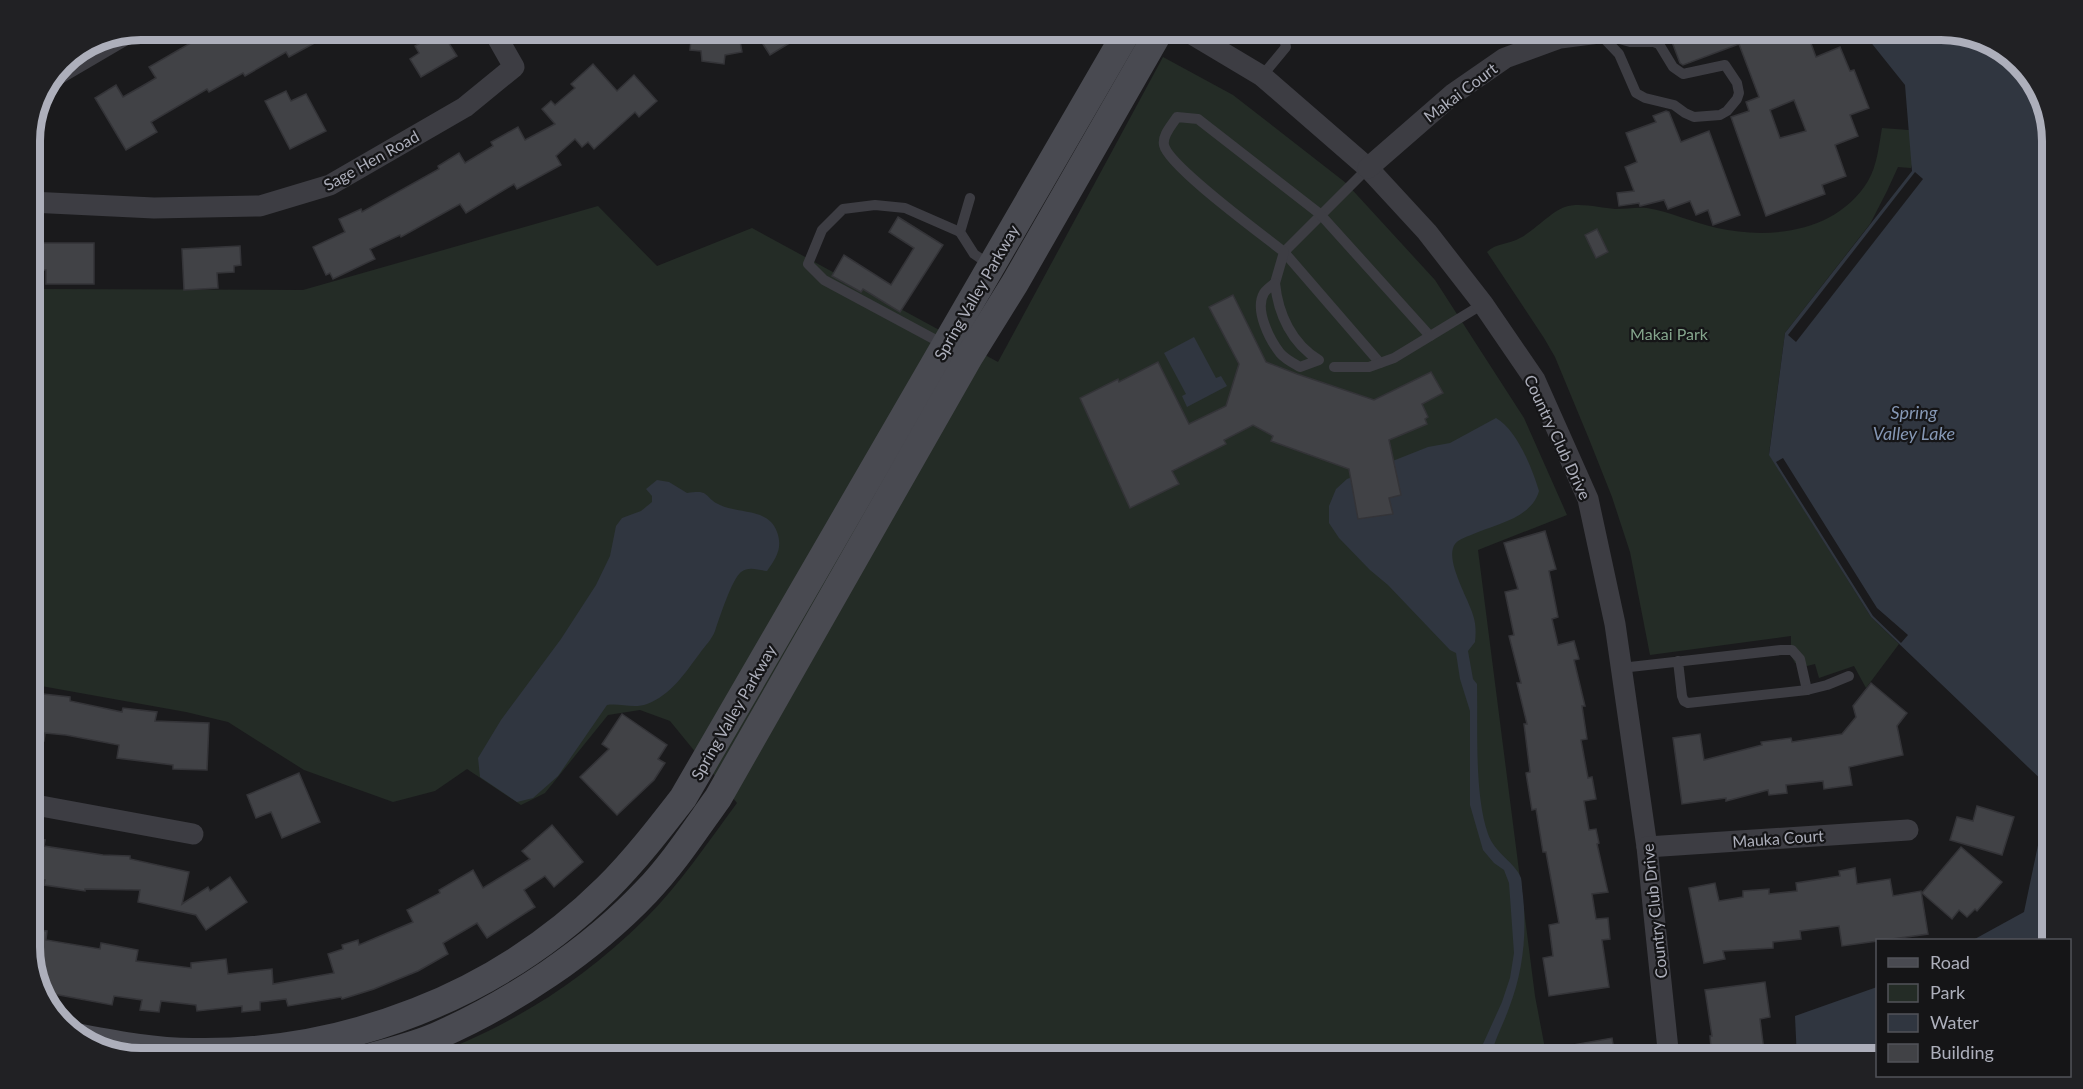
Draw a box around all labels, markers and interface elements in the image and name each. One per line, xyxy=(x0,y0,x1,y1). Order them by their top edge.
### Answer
street label: Makai Court xyxy=(1420,58,1501,126)
street label: Sage Hen Road xyxy=(320,126,422,194)
street label: Spring Valley Parkway xyxy=(930,220,1023,363)
park label: Makai Park xyxy=(1630,324,1709,343)
street label: Country Club Drive xyxy=(1521,372,1595,502)
water label: Spring Valley Lake xyxy=(1873,401,1955,444)
street label: Spring Valley Parkway xyxy=(687,640,780,783)
street label: Mauka Court xyxy=(1732,825,1825,851)
street label: Country Club Drive xyxy=(1637,843,1671,979)
legend xyxy=(1876,939,2071,1077)
text: Road xyxy=(1930,951,1970,973)
text: Park xyxy=(1930,981,1966,1003)
text: Water xyxy=(1930,1011,1979,1033)
text: Building xyxy=(1930,1041,1994,1063)

